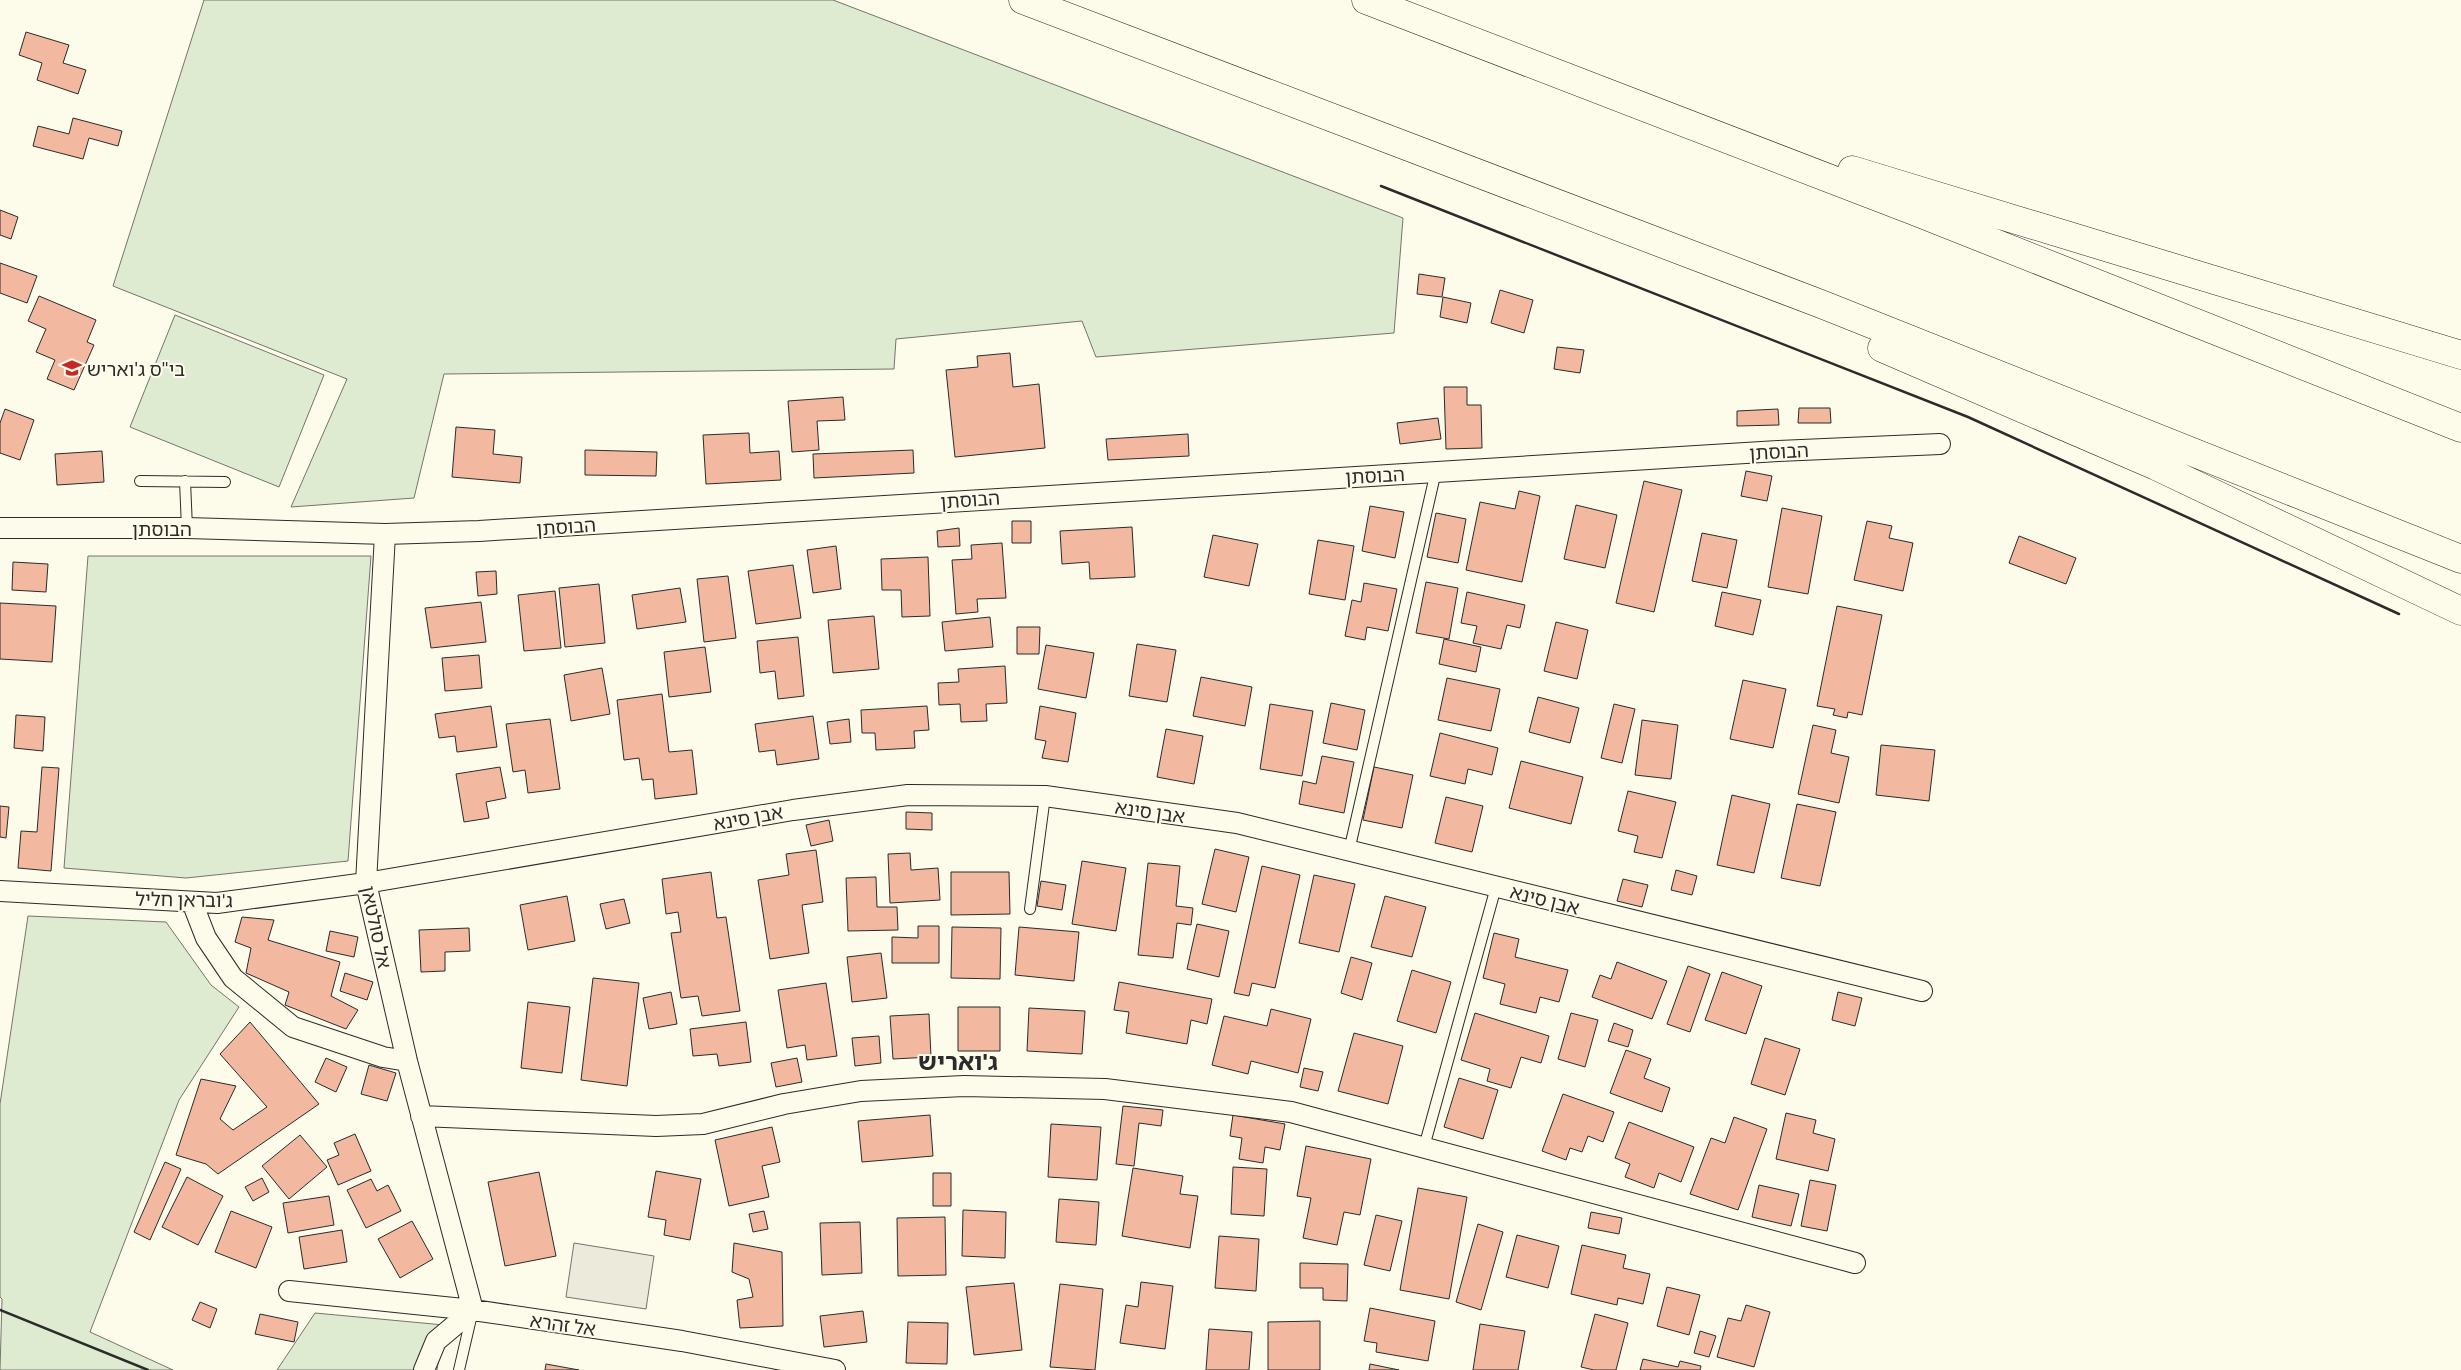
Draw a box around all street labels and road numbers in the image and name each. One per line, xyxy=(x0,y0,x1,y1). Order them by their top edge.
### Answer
street label: הבוסתן xyxy=(1748,435,1810,467)
street label: הבוסתן xyxy=(1344,459,1406,491)
street label: הבוסתן xyxy=(939,482,1001,516)
street label: הבוסתן xyxy=(535,509,597,543)
street label: הבוסתן xyxy=(132,514,192,543)
street label: אבן סינא xyxy=(1113,792,1187,830)
street label: אבן סינא xyxy=(711,797,785,837)
street label: אבן סינא xyxy=(1507,876,1583,922)
street label: אל סולטאן xyxy=(354,883,400,971)
street label: ג'ובראן חליל xyxy=(135,884,233,914)
street label: אל זהרא xyxy=(528,1305,598,1343)

